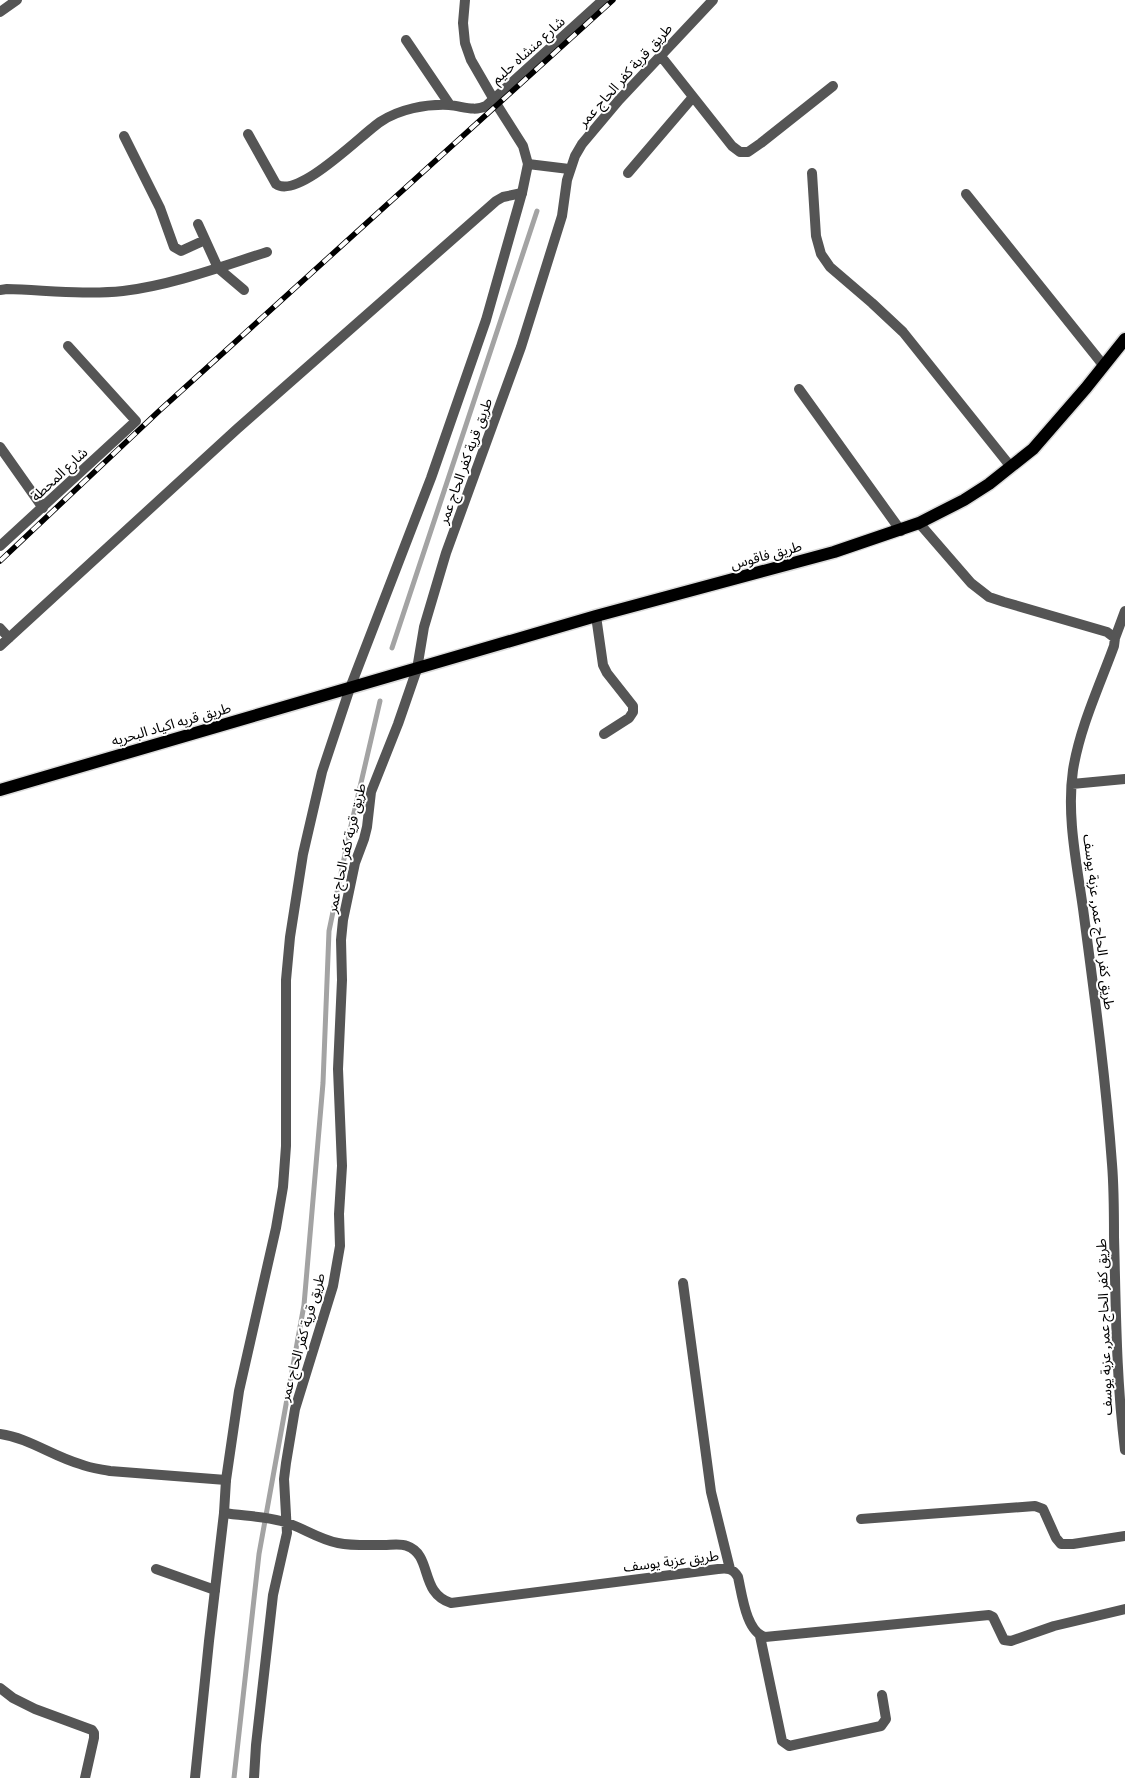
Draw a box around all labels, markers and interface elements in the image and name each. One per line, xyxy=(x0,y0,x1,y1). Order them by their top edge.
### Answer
street label: شارع منشاه حليم xyxy=(488,13,570,89)
street label: طريق قرية كفر الحاج عمر xyxy=(574,20,678,132)
street label: طريق قرية كفر الحاج عمر xyxy=(434,396,498,528)
street label: شارع المحطة xyxy=(28,444,93,506)
street label: طريق فاقوس xyxy=(729,538,804,574)
street label: طريق قريه اكياد البحريه xyxy=(109,699,233,751)
street label: طريق قرية كفر الحاج عمر xyxy=(323,782,372,916)
street label: طريق كفر الحاج عمر, عزبة يوسف xyxy=(1077,833,1118,1011)
street label: طريق كفر الحاج عمر, عزبة يوسف xyxy=(1093,1238,1118,1416)
street label: طريق قرية كفر الحاج عمر xyxy=(276,1271,331,1405)
street label: طريق عزبة يوسف xyxy=(622,1547,720,1577)

